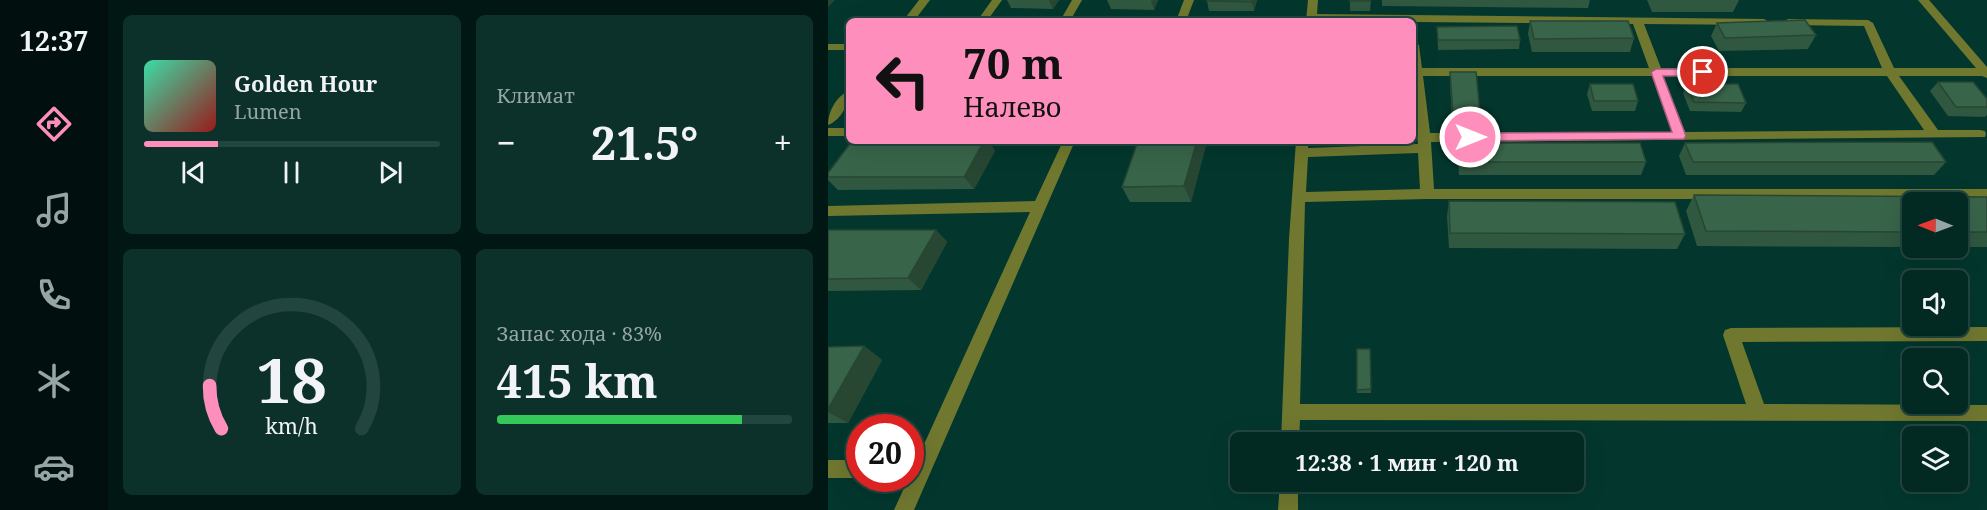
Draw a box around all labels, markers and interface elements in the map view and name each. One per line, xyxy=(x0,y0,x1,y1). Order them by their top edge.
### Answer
text: 12:37 xyxy=(19,22,89,59)
text: 70 m xyxy=(963,34,1063,91)
icon: left xyxy=(864,42,942,120)
pin xyxy=(1677,46,1728,97)
icon: arrive xyxy=(1686,55,1719,88)
text: Golden Hour xyxy=(234,68,377,98)
text: Климат xyxy=(497,82,575,109)
text: Налево xyxy=(963,88,1061,125)
text: Lumen xyxy=(234,98,302,125)
icon: directions xyxy=(33,103,75,145)
position arrow xyxy=(1438,105,1502,169)
text: 21.5° xyxy=(591,112,698,173)
text: − xyxy=(497,120,516,165)
text: + xyxy=(774,120,792,165)
icon: previous xyxy=(177,156,210,189)
icon: pause xyxy=(275,156,308,189)
icon: next xyxy=(374,156,407,189)
icon: music xyxy=(33,189,75,231)
north arrow xyxy=(1902,192,1968,258)
map controls xyxy=(1902,192,1968,492)
button: sound xyxy=(1902,270,1968,336)
icon: phone xyxy=(33,274,75,316)
text: Запас хода · 83% xyxy=(497,320,662,347)
text: 18 xyxy=(256,336,327,421)
button: search xyxy=(1902,348,1968,414)
text: 415 km xyxy=(497,350,658,411)
icon: climate xyxy=(33,360,75,402)
text: km/h xyxy=(265,411,318,440)
speed limit sign: 20 xyxy=(846,414,924,492)
button: layers xyxy=(1902,426,1968,492)
icon: car xyxy=(33,446,75,488)
text: 12:38 · 1 мин · 120 m xyxy=(1295,447,1519,477)

